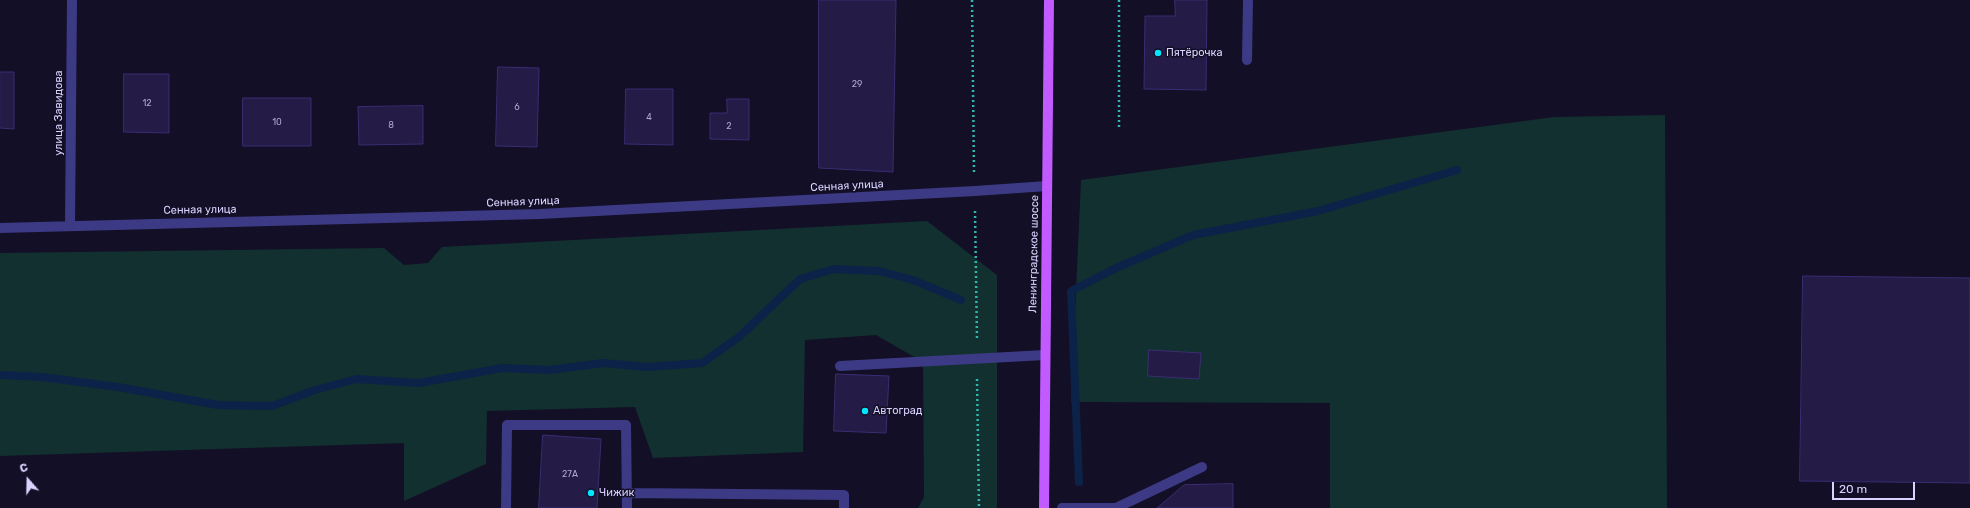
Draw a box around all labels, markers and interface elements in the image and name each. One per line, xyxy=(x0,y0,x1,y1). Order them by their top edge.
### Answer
place label: Пятёрочка xyxy=(1166,46,1223,60)
marker: Пятёрочка xyxy=(1153,48,1163,58)
street label: улица Завидова xyxy=(52,70,66,156)
house number: 29 xyxy=(852,79,862,89)
house number: 12 xyxy=(142,98,152,108)
house number: 6 xyxy=(514,102,520,112)
house number: 4 xyxy=(646,112,652,122)
house number: 10 xyxy=(272,117,282,127)
house number: 8 xyxy=(388,120,394,130)
house number: 2 xyxy=(726,121,732,131)
street label: Сенная улица xyxy=(810,177,884,195)
street label: Сенная улица xyxy=(486,194,560,210)
street label: Ленинградское шоссе xyxy=(1026,195,1042,313)
street label: Сенная улица xyxy=(163,203,237,217)
place label: Автоград xyxy=(873,404,922,418)
marker: Автоград xyxy=(860,406,870,416)
north arrow xyxy=(8,460,48,500)
text: С xyxy=(18,461,30,476)
house number: 27А xyxy=(562,469,578,479)
scale bar xyxy=(1834,474,1917,500)
text: 20 m xyxy=(1839,482,1867,496)
place label: Чижик xyxy=(599,486,634,500)
marker: Чижик xyxy=(586,488,596,498)

